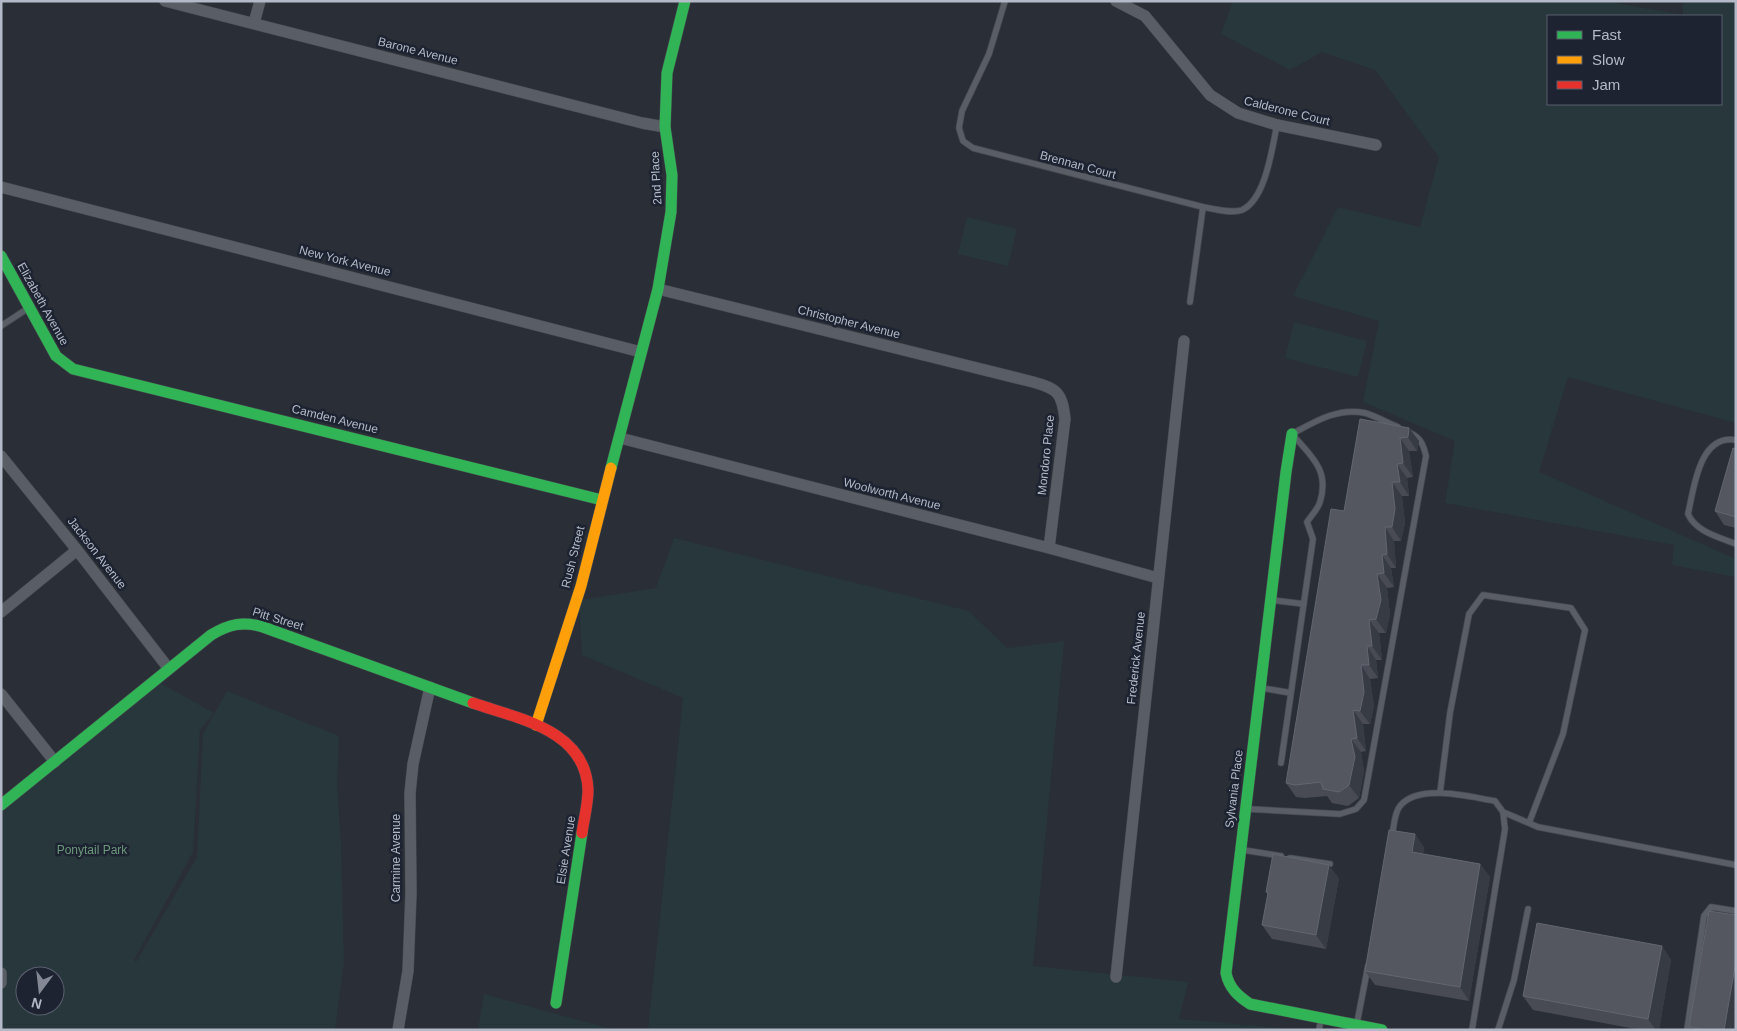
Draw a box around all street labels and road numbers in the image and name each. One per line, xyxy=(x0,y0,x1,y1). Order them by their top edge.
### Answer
street label: Barone Avenue xyxy=(377,34,460,68)
street label: Calderone Court xyxy=(1243,94,1332,129)
street label: Brennan Court xyxy=(1038,148,1118,182)
street label: 2nd Place xyxy=(648,151,664,205)
street label: New York Avenue xyxy=(298,243,393,279)
street label: Elizabeth Avenue xyxy=(14,260,72,348)
street label: Christopher Avenue xyxy=(796,302,902,342)
street label: Camden Avenue xyxy=(290,402,380,437)
street label: Mondoro Place xyxy=(1035,414,1057,496)
street label: Woolworth Avenue xyxy=(842,475,942,513)
street label: Jackson Avenue xyxy=(65,514,130,592)
street label: Rush Street xyxy=(559,524,588,589)
street label: Pitt Street xyxy=(251,605,306,634)
street label: Frederick Avenue xyxy=(1124,611,1148,705)
street label: Sylvania Place xyxy=(1222,749,1246,829)
street label: Carmine Avenue xyxy=(389,813,403,902)
street label: Elsie Avenue xyxy=(554,814,578,885)

